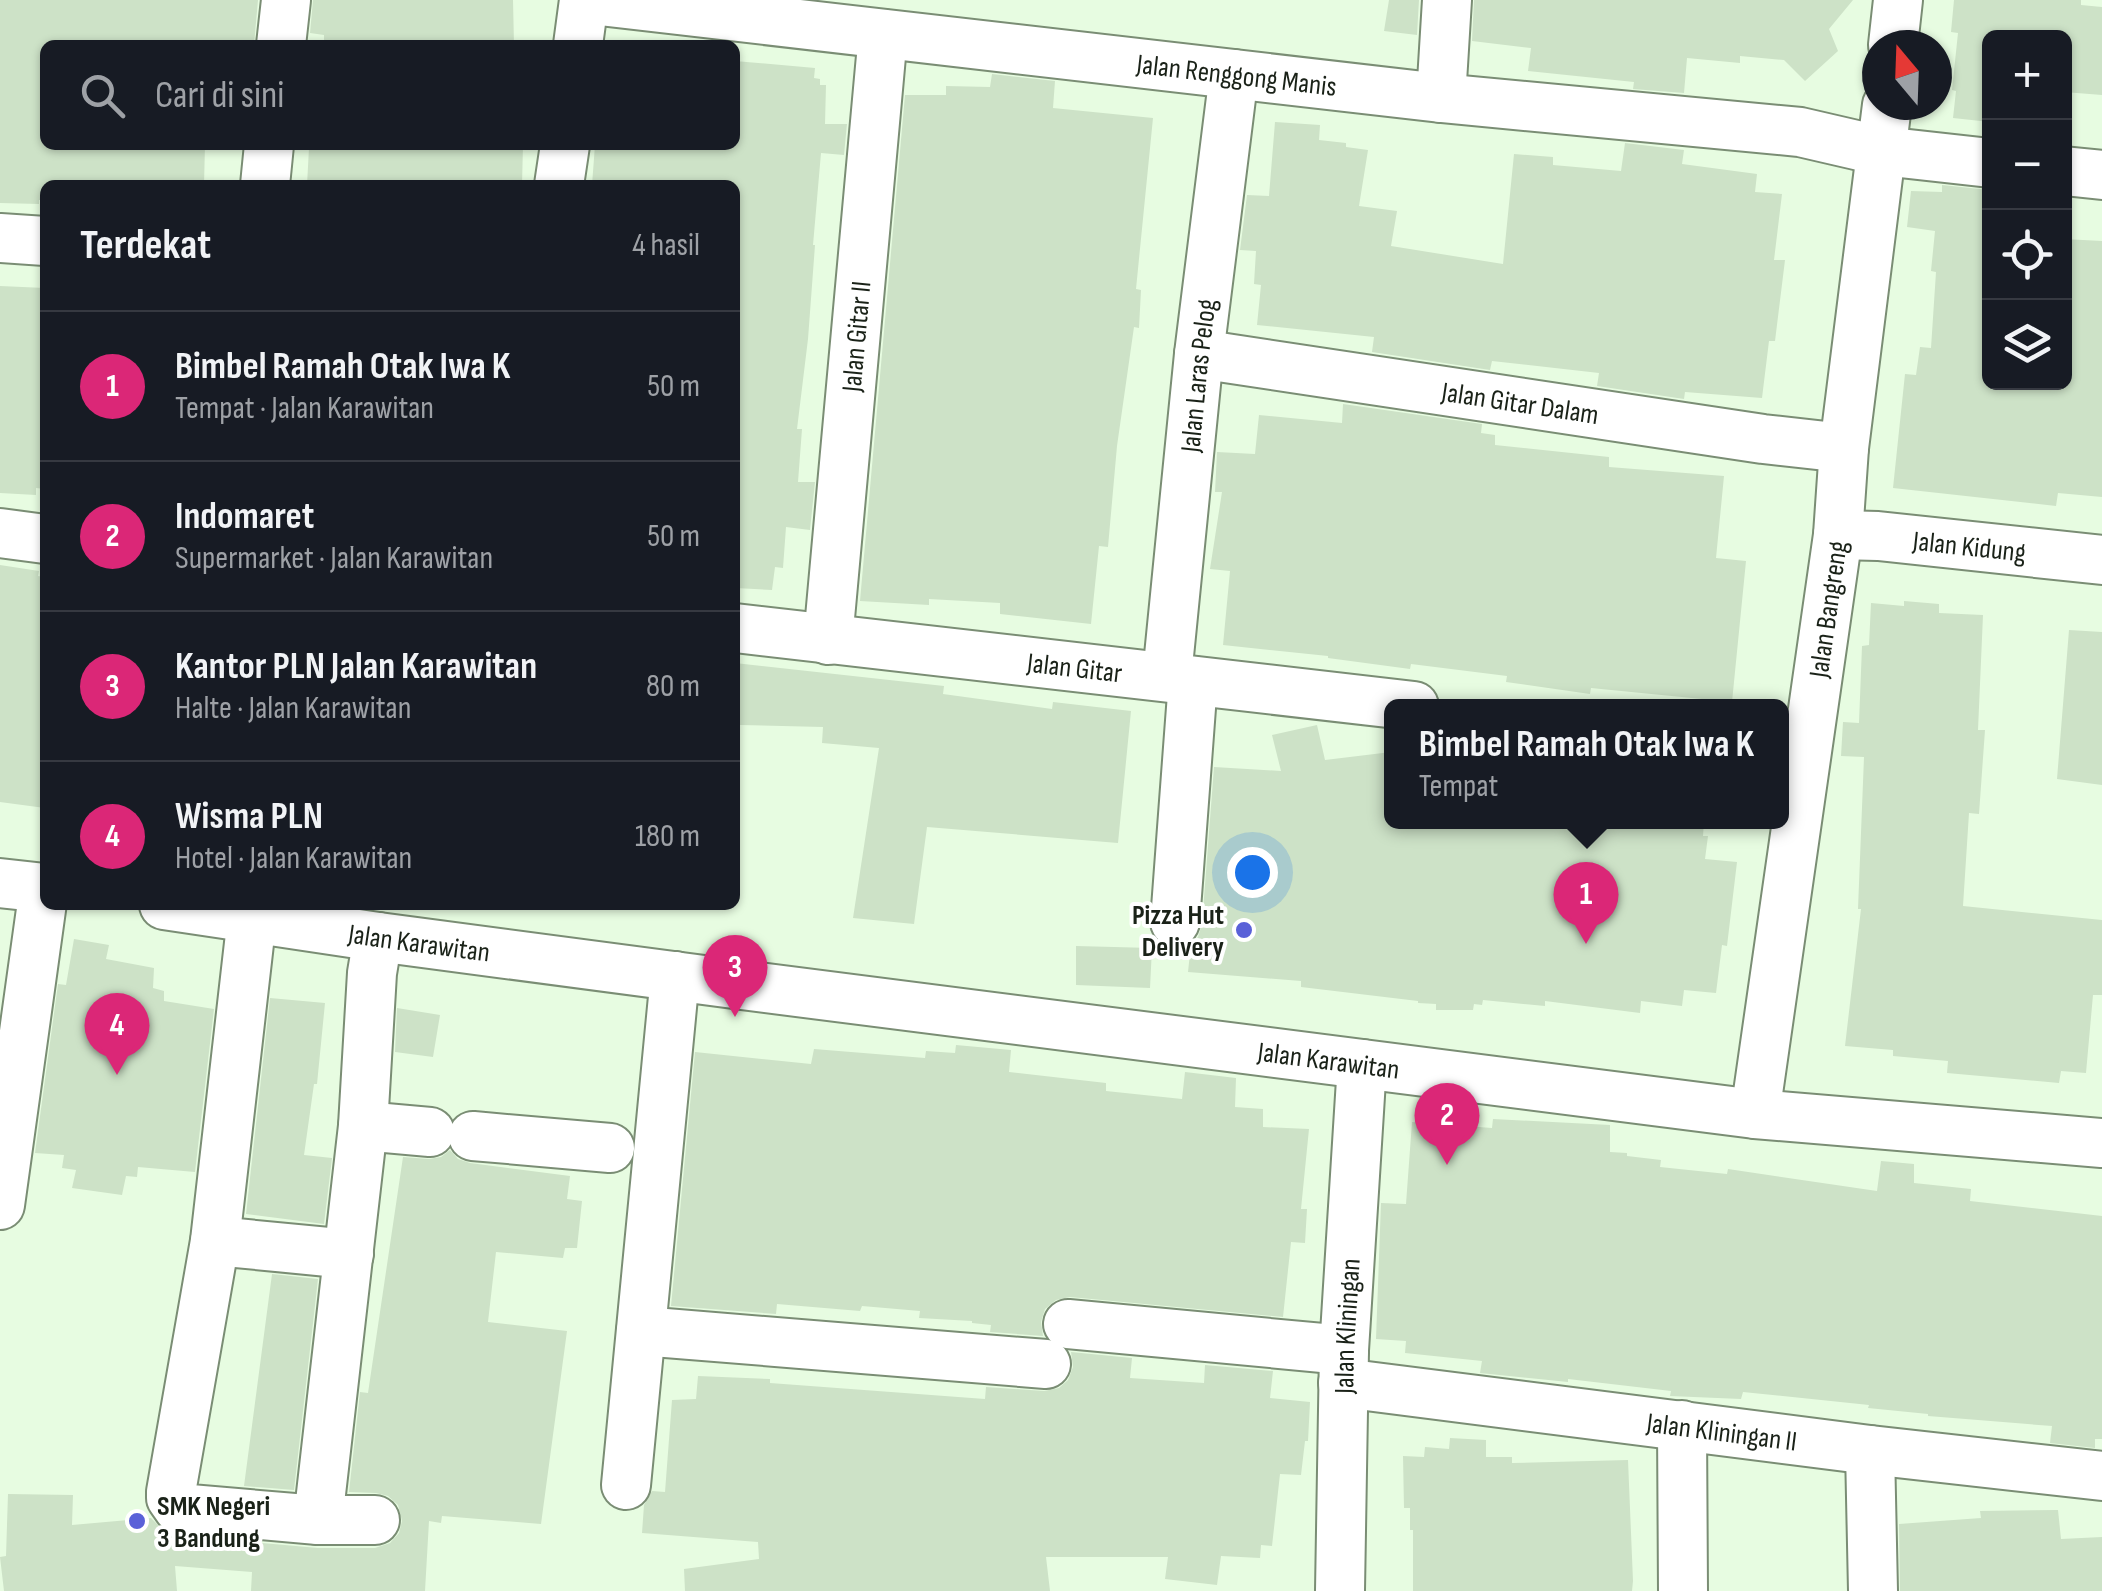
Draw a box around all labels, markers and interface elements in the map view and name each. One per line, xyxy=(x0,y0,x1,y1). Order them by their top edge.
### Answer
north arrow xyxy=(1862,30,1952,120)
map controls xyxy=(1982,30,2072,390)
button: + xyxy=(1982,30,2072,120)
search box xyxy=(40,40,740,150)
street label: Jalan Renggong Manis xyxy=(1134,48,1338,104)
icon: search xyxy=(75,68,130,123)
text: Cari di sini xyxy=(155,73,284,118)
button: − xyxy=(1982,120,2072,210)
button: locate xyxy=(1982,210,2072,300)
text: Terdekat xyxy=(80,220,211,271)
text: 4 hasil xyxy=(632,226,700,265)
street label: Jalan Gitar II xyxy=(836,280,879,394)
street label: Jalan Laras Pelog xyxy=(1174,297,1224,455)
button: layers xyxy=(1982,300,2072,390)
text: Bimbel Ramah Otak Iwa K xyxy=(175,344,511,389)
text: 1 xyxy=(106,367,119,406)
text: 50 m xyxy=(647,367,700,406)
street label: Jalan Gitar Dalam xyxy=(1438,376,1601,432)
text: Tempat · Jalan Karawitan xyxy=(175,389,434,428)
text: Indomaret xyxy=(175,494,314,539)
text: 2 xyxy=(105,517,120,556)
text: 50 m xyxy=(647,517,700,556)
street label: Jalan Kidung xyxy=(1910,525,2027,570)
text: Supermarket · Jalan Karawitan xyxy=(175,539,493,578)
street label: Jalan Bangreng xyxy=(1803,539,1855,681)
text: Kantor PLN Jalan Karawitan xyxy=(175,644,537,689)
street label: Jalan Gitar xyxy=(1024,647,1124,690)
text: 3 xyxy=(105,667,120,706)
text: 80 m xyxy=(646,667,700,706)
text: Halte · Jalan Karawitan xyxy=(175,689,411,728)
popup xyxy=(1384,699,1789,829)
text: Bimbel Ramah Otak Iwa K xyxy=(1419,722,1754,767)
text: Tempat xyxy=(1419,767,1498,806)
text: Wisma PLN xyxy=(175,794,323,839)
text: 4 xyxy=(105,817,120,856)
text: 180 m xyxy=(635,817,700,856)
text: Hotel · Jalan Karawitan xyxy=(175,839,412,878)
your location xyxy=(1227,847,1278,898)
pin: 1 xyxy=(1554,862,1618,944)
place label: Pizza Hut Delivery xyxy=(1132,899,1224,964)
street label: Jalan Karawitan xyxy=(345,918,492,970)
marker: Pizza Hut Delivery xyxy=(1233,919,1255,941)
pin: 3 xyxy=(702,934,768,1017)
pin: 4 xyxy=(84,992,150,1075)
street label: Jalan Karawitan xyxy=(1255,1036,1401,1087)
pin: 2 xyxy=(1414,1082,1480,1165)
street label: Jalan Kliningan xyxy=(1328,1258,1368,1395)
street label: Jalan Kliningan II xyxy=(1644,1407,1799,1459)
place label: SMK Negeri 3 Bandung xyxy=(157,1490,270,1555)
marker: SMK Negeri 3 Bandung xyxy=(126,1510,148,1532)

